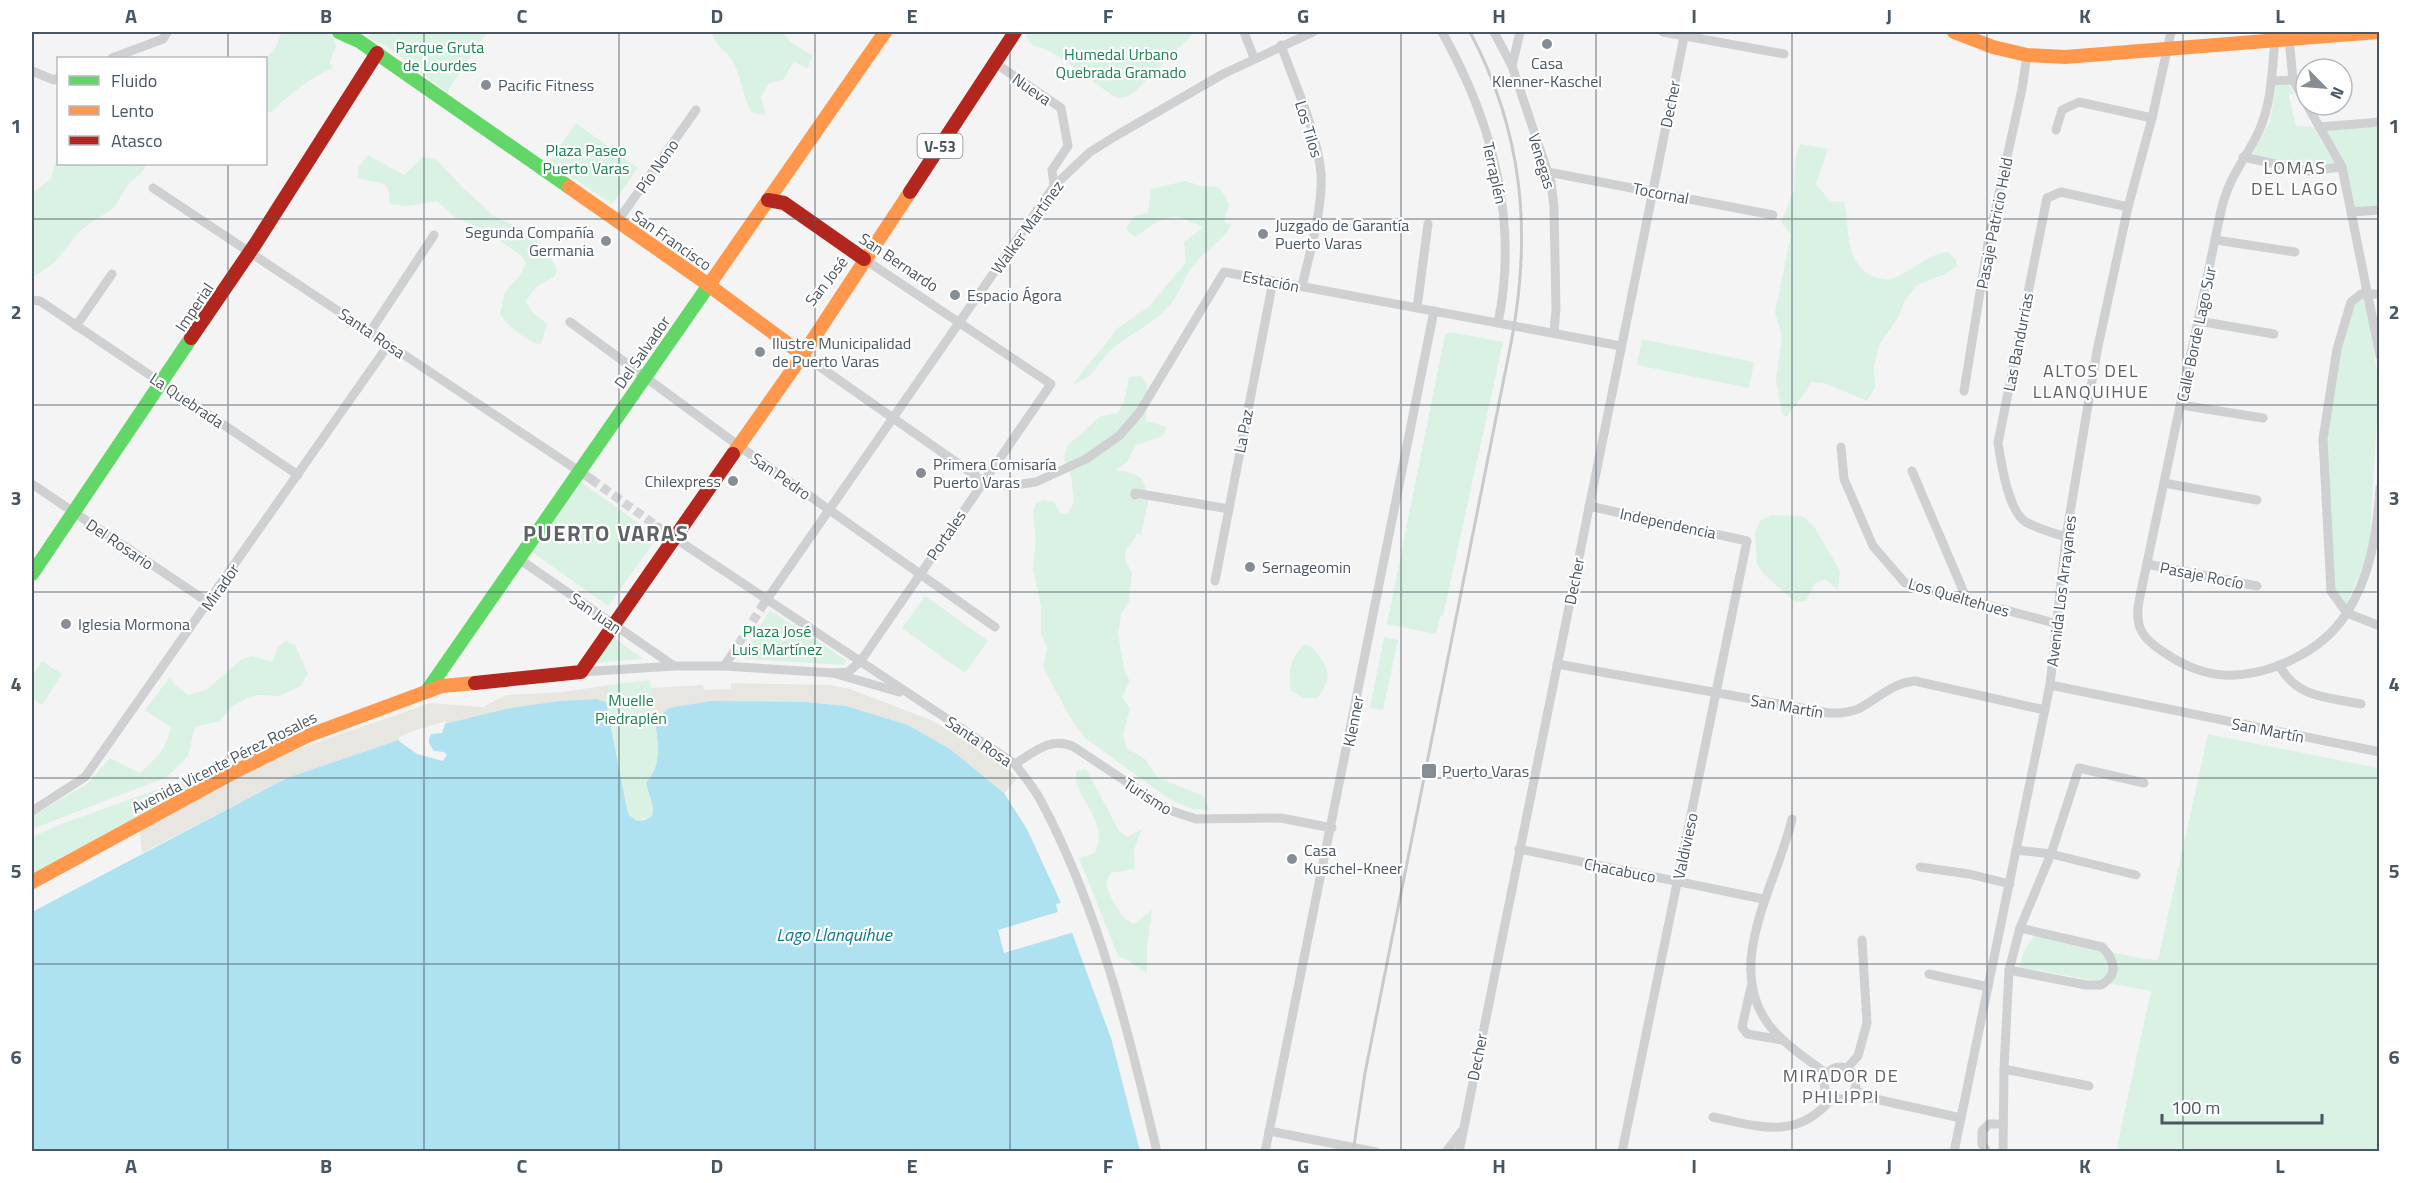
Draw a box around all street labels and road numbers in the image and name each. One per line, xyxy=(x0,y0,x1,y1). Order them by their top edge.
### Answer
street label: Nueva xyxy=(1008,67,1056,111)
street label: Decher xyxy=(1654,78,1686,130)
street label: Los Tilos xyxy=(1289,98,1329,160)
street label: Venegas xyxy=(1522,130,1562,192)
street label: Pío Nono xyxy=(630,134,684,198)
road number: V-53 xyxy=(918,134,962,158)
street label: Terraplén xyxy=(1477,140,1513,206)
street label: Pasaje Patricio Held xyxy=(1969,155,2019,291)
street label: Walker Martínez xyxy=(985,175,1069,279)
street label: Tocornal xyxy=(1631,176,1691,210)
street label: San Francisco xyxy=(627,204,717,276)
street label: San Bernardo xyxy=(855,227,943,297)
street label: San José xyxy=(799,251,853,311)
street label: Estación xyxy=(1241,264,1301,298)
street label: Calle Borde Lago Sur xyxy=(2170,264,2222,404)
street label: Imperial xyxy=(169,278,219,336)
street label: Las Bandurrias xyxy=(1997,291,2039,393)
street label: Santa Rosa xyxy=(334,302,410,364)
street label: Del Salvador xyxy=(608,310,676,393)
street label: La Quebrada xyxy=(145,366,229,434)
street label: La Paz xyxy=(1227,407,1259,455)
street label: San Pedro xyxy=(746,446,816,506)
street label: Independencia xyxy=(1618,501,1718,545)
street label: Portales xyxy=(920,505,972,565)
street label: Del Rosario xyxy=(81,513,159,575)
street label: Avenida Los Arrayanes xyxy=(2040,514,2082,668)
street label: Decher xyxy=(1558,555,1590,607)
street label: Pasaje Rocío xyxy=(2158,555,2246,595)
street label: Mirador xyxy=(195,558,245,616)
street label: Los Queltehues xyxy=(1906,571,2012,623)
street label: San Juan xyxy=(565,586,627,640)
street label: San Martín xyxy=(1749,688,1825,724)
street label: Klenner xyxy=(1336,693,1370,749)
street label: Avenida Vicente Pérez Rosales xyxy=(127,705,321,819)
street label: Santa Rosa xyxy=(941,710,1017,772)
street label: San Martín xyxy=(2230,711,2306,749)
street label: Turismo xyxy=(1119,771,1177,821)
street label: Valdivieso xyxy=(1666,810,1704,882)
street label: Chacabuco xyxy=(1582,851,1658,889)
street label: Decher xyxy=(1461,1031,1493,1083)

